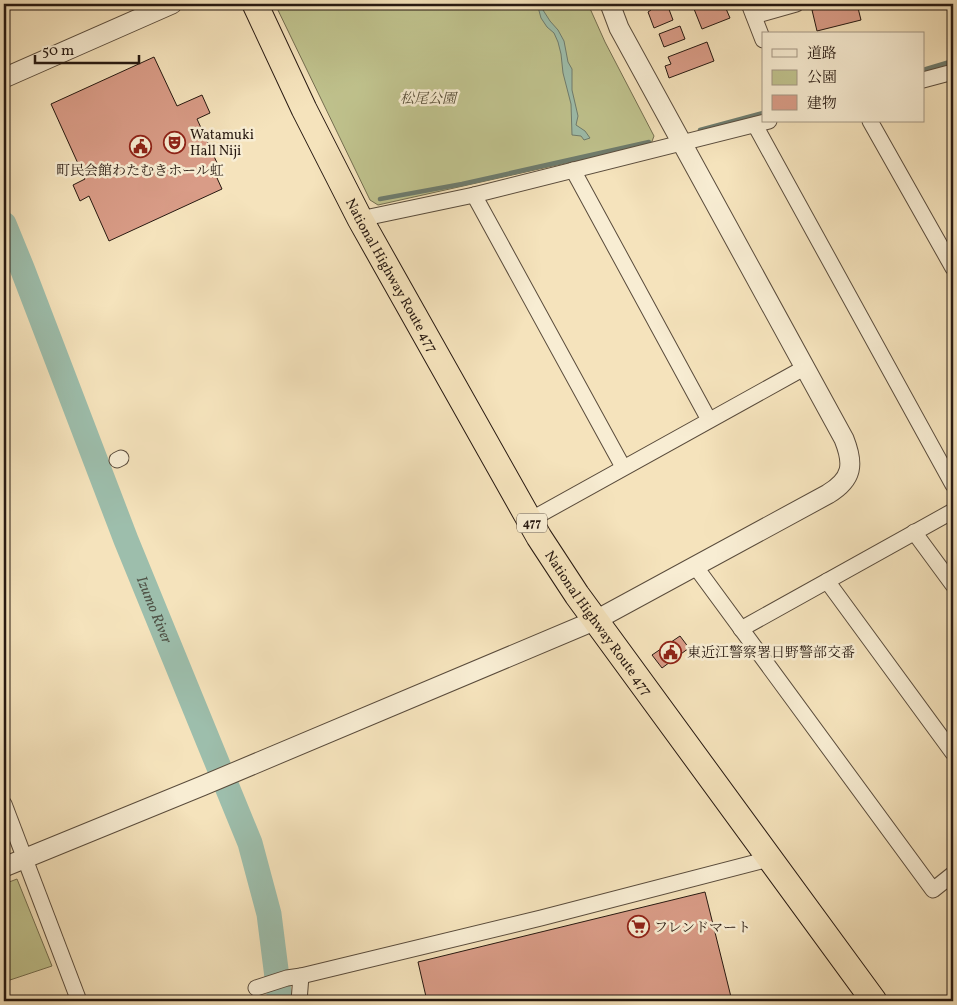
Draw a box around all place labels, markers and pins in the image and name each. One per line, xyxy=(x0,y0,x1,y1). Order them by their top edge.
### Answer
place label: Watamuki Hall Niji xyxy=(190,126,254,161)
theatre icon: Watamuki Hall Niji xyxy=(162,130,186,154)
public building icon: 町民会館わたむきホール虹 xyxy=(128,135,152,159)
place label: 町民会館わたむきホール虹 xyxy=(56,162,224,181)
public building icon: 東近江警察署日野警部交番 xyxy=(659,640,683,664)
place label: 東近江警察署日野警部交番 xyxy=(687,644,855,663)
supermarket icon: フレンドマート xyxy=(626,915,650,939)
place label: フレンドマート xyxy=(654,919,751,938)

